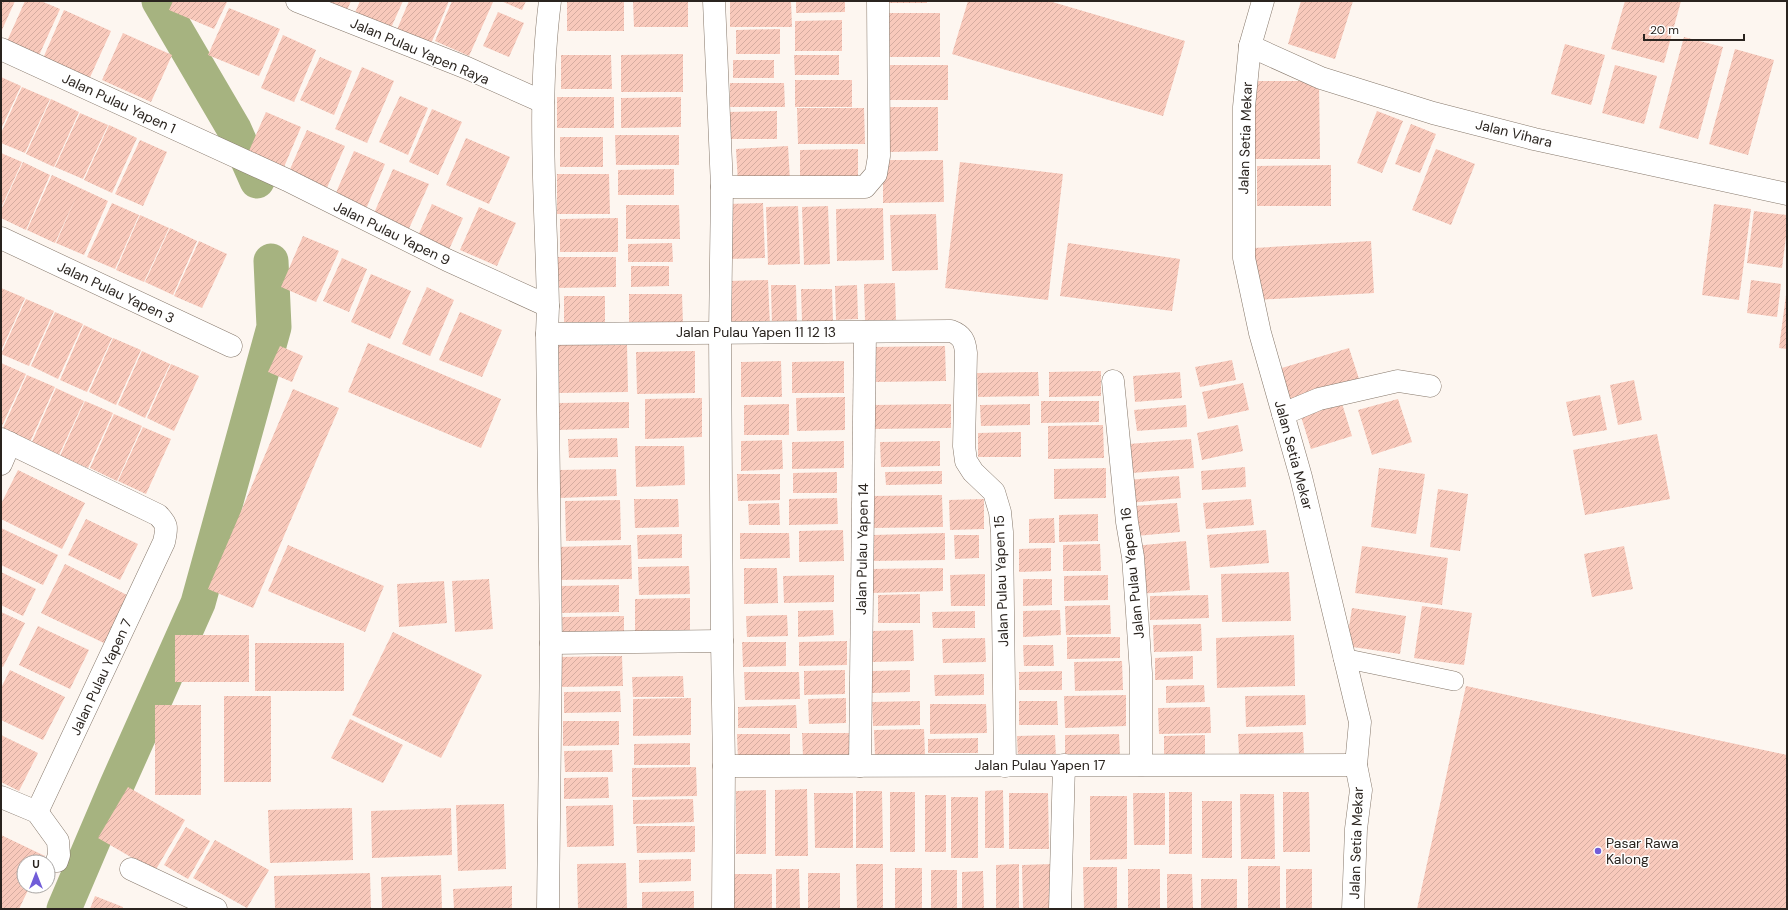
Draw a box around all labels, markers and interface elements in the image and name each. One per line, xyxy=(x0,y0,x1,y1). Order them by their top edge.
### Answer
street label: Jalan Pulau Yapen Raya xyxy=(348,14,492,88)
scale bar xyxy=(1644,16,1744,42)
text: 20 m xyxy=(1650,22,1679,38)
street label: Jalan Pulau Yapen 1 xyxy=(59,69,179,137)
street label: Jalan Setia Mekar xyxy=(1234,81,1256,195)
street label: Jalan Vihara xyxy=(1474,115,1554,151)
street label: Jalan Pulau Yapen 9 xyxy=(331,197,454,269)
street label: Jalan Pulau Yapen 3 xyxy=(55,257,177,327)
street label: Jalan Pulau Yapen 11 12 13 xyxy=(676,323,836,341)
street label: Jalan Setia Mekar xyxy=(1271,398,1317,512)
street label: Jalan Pulau Yapen 14 xyxy=(852,482,872,615)
street label: Jalan Pulau Yapen 16 xyxy=(1116,506,1148,640)
street label: Jalan Pulau Yapen 15 xyxy=(990,515,1012,647)
street label: Jalan Pulau Yapen 7 xyxy=(66,616,136,738)
street label: Jalan Pulau Yapen 17 xyxy=(975,756,1105,774)
street label: Jalan Setia Mekar xyxy=(1345,786,1367,900)
place label: Pasar Rawa Kalong xyxy=(1606,834,1679,868)
marker: Pasar Rawa Kalong xyxy=(1593,846,1603,856)
north arrow xyxy=(16,854,56,894)
text: U xyxy=(32,857,40,871)

